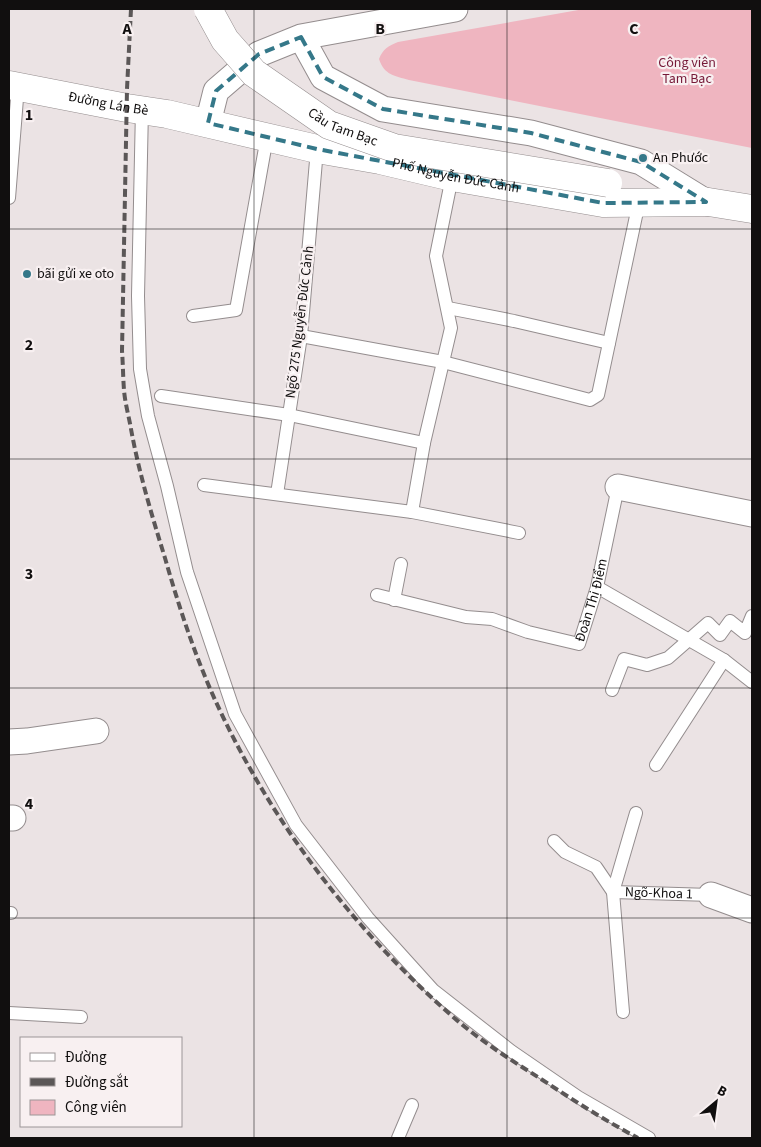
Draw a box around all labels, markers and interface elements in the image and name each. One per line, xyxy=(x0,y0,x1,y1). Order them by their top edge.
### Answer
text: A xyxy=(121,18,132,40)
text: B xyxy=(375,18,385,40)
text: C xyxy=(629,18,639,40)
park label: Công viên Tam Bạc xyxy=(658,53,716,89)
street label: Đường Lán Bè xyxy=(66,87,150,121)
street label: Cầu Tam Bạc xyxy=(303,103,381,152)
text: 1 xyxy=(25,104,33,126)
place label: An Phước xyxy=(653,148,709,168)
marker: An Phước xyxy=(637,152,649,164)
street label: Phố Nguyễn Đức Cảnh xyxy=(390,153,521,198)
street label: Ngõ 275 Nguyễn Đức Cảnh xyxy=(281,245,319,399)
place label: bãi gửi xe oto xyxy=(37,264,114,284)
marker: bãi gửi xe oto xyxy=(21,268,33,280)
text: 2 xyxy=(25,334,33,356)
street label: Đoàn Thị Điểm xyxy=(570,557,613,645)
text: 3 xyxy=(25,563,33,585)
text: 4 xyxy=(25,793,34,815)
street label: Ngõ-Khoa 1 xyxy=(624,882,693,904)
legend xyxy=(20,1037,182,1127)
text: Đường xyxy=(65,1047,107,1068)
text: Đường sắt xyxy=(65,1072,128,1093)
north arrow xyxy=(691,1077,741,1127)
text: B xyxy=(713,1081,731,1103)
text: Công viên xyxy=(65,1097,127,1118)

